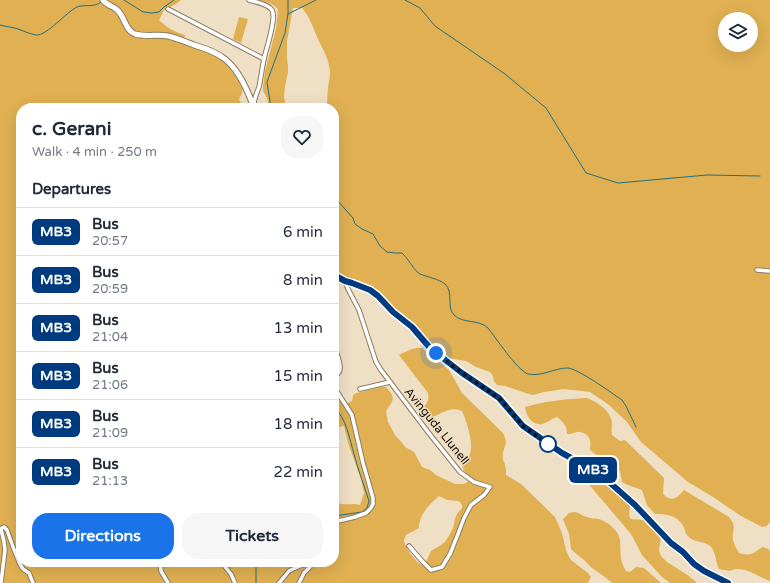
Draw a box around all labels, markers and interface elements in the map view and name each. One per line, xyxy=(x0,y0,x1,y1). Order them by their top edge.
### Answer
map controls xyxy=(718,12,758,52)
button: layers xyxy=(718,12,758,52)
button: heart xyxy=(281,116,323,158)
text: c. Gerani xyxy=(32,118,111,140)
text: Walk · 4 min · 250 m xyxy=(32,144,157,160)
text: Departures xyxy=(32,180,111,198)
text: Bus xyxy=(92,215,119,233)
text: MB3 xyxy=(40,223,72,240)
text: 6 min xyxy=(283,223,323,241)
text: 20:57 xyxy=(92,233,128,249)
text: Bus xyxy=(92,263,119,281)
text: MB3 xyxy=(40,271,72,288)
text: 8 min xyxy=(283,271,323,289)
text: 20:59 xyxy=(92,281,128,297)
text: Bus xyxy=(92,311,119,329)
text: MB3 xyxy=(40,319,72,336)
text: 13 min xyxy=(274,319,323,337)
text: 21:04 xyxy=(92,329,128,345)
your location xyxy=(426,343,446,363)
text: Bus xyxy=(92,359,119,377)
text: MB3 xyxy=(40,367,72,384)
text: 15 min xyxy=(274,367,323,385)
text: 21:06 xyxy=(92,377,128,393)
street label: Avinguda Llunell xyxy=(402,385,472,467)
text: Bus xyxy=(92,407,119,425)
text: MB3 xyxy=(40,415,72,432)
text: 18 min xyxy=(274,415,323,433)
text: 21:09 xyxy=(92,425,128,441)
unlabelled marker xyxy=(539,435,557,453)
text: Bus xyxy=(92,455,119,473)
line badge: MB3 xyxy=(570,457,616,483)
text: MB3 xyxy=(577,461,609,478)
text: MB3 xyxy=(40,463,72,480)
text: 22 min xyxy=(274,463,323,481)
text: 21:13 xyxy=(92,473,128,489)
button: Directions xyxy=(32,513,174,559)
button: Tickets xyxy=(182,513,323,559)

